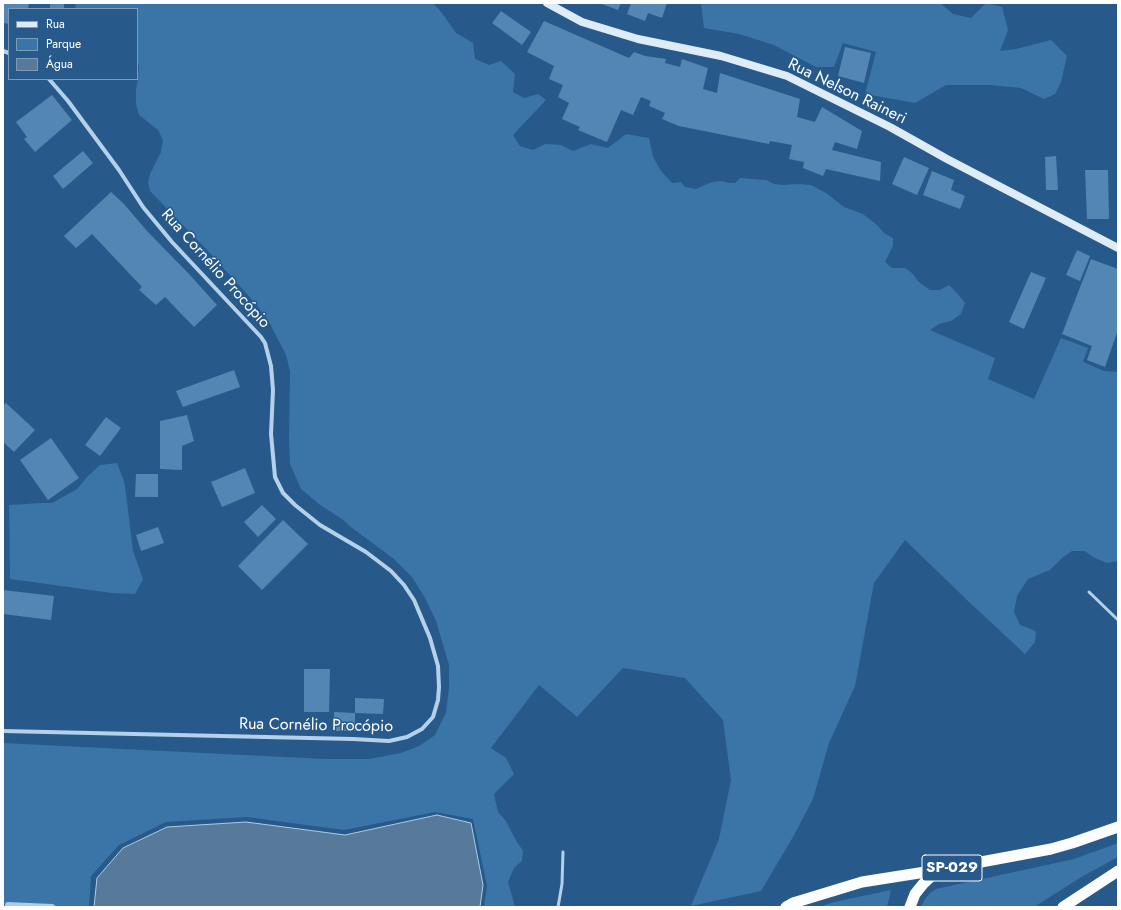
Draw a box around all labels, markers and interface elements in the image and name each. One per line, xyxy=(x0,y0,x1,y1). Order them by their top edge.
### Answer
legend xyxy=(8,8,138,80)
text: Rua xyxy=(46,15,65,33)
text: Parque xyxy=(46,35,81,53)
text: Água xyxy=(46,55,73,73)
street label: Rua Nelson Raineri xyxy=(785,55,909,129)
street label: Rua Cornélio Procópio xyxy=(156,205,274,333)
street label: Rua Cornélio Procópio xyxy=(239,715,393,737)
road number: SP-029 xyxy=(922,855,982,881)

